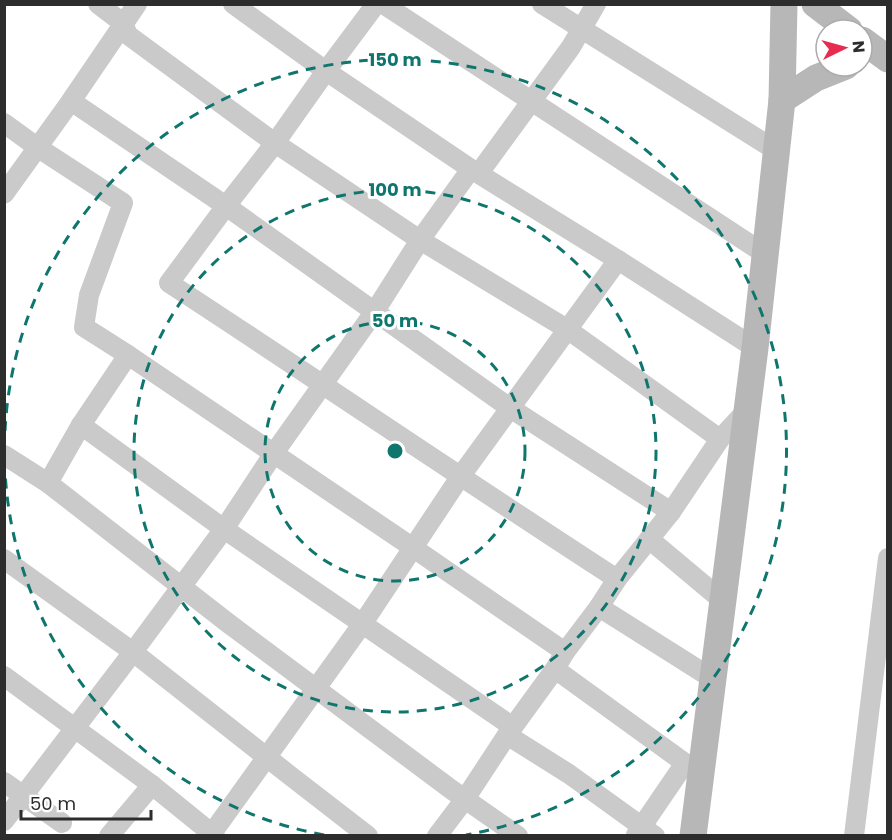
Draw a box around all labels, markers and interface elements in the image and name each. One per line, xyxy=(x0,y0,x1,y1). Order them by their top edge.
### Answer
north arrow xyxy=(814,18,874,78)
text: N xyxy=(846,40,870,54)
text: 150 m xyxy=(368,47,422,72)
text: 100 m xyxy=(368,177,422,202)
text: 50 m xyxy=(372,308,418,333)
centre of rings xyxy=(385,441,405,461)
scale bar xyxy=(21,783,152,821)
text: 50 m xyxy=(30,791,76,816)

